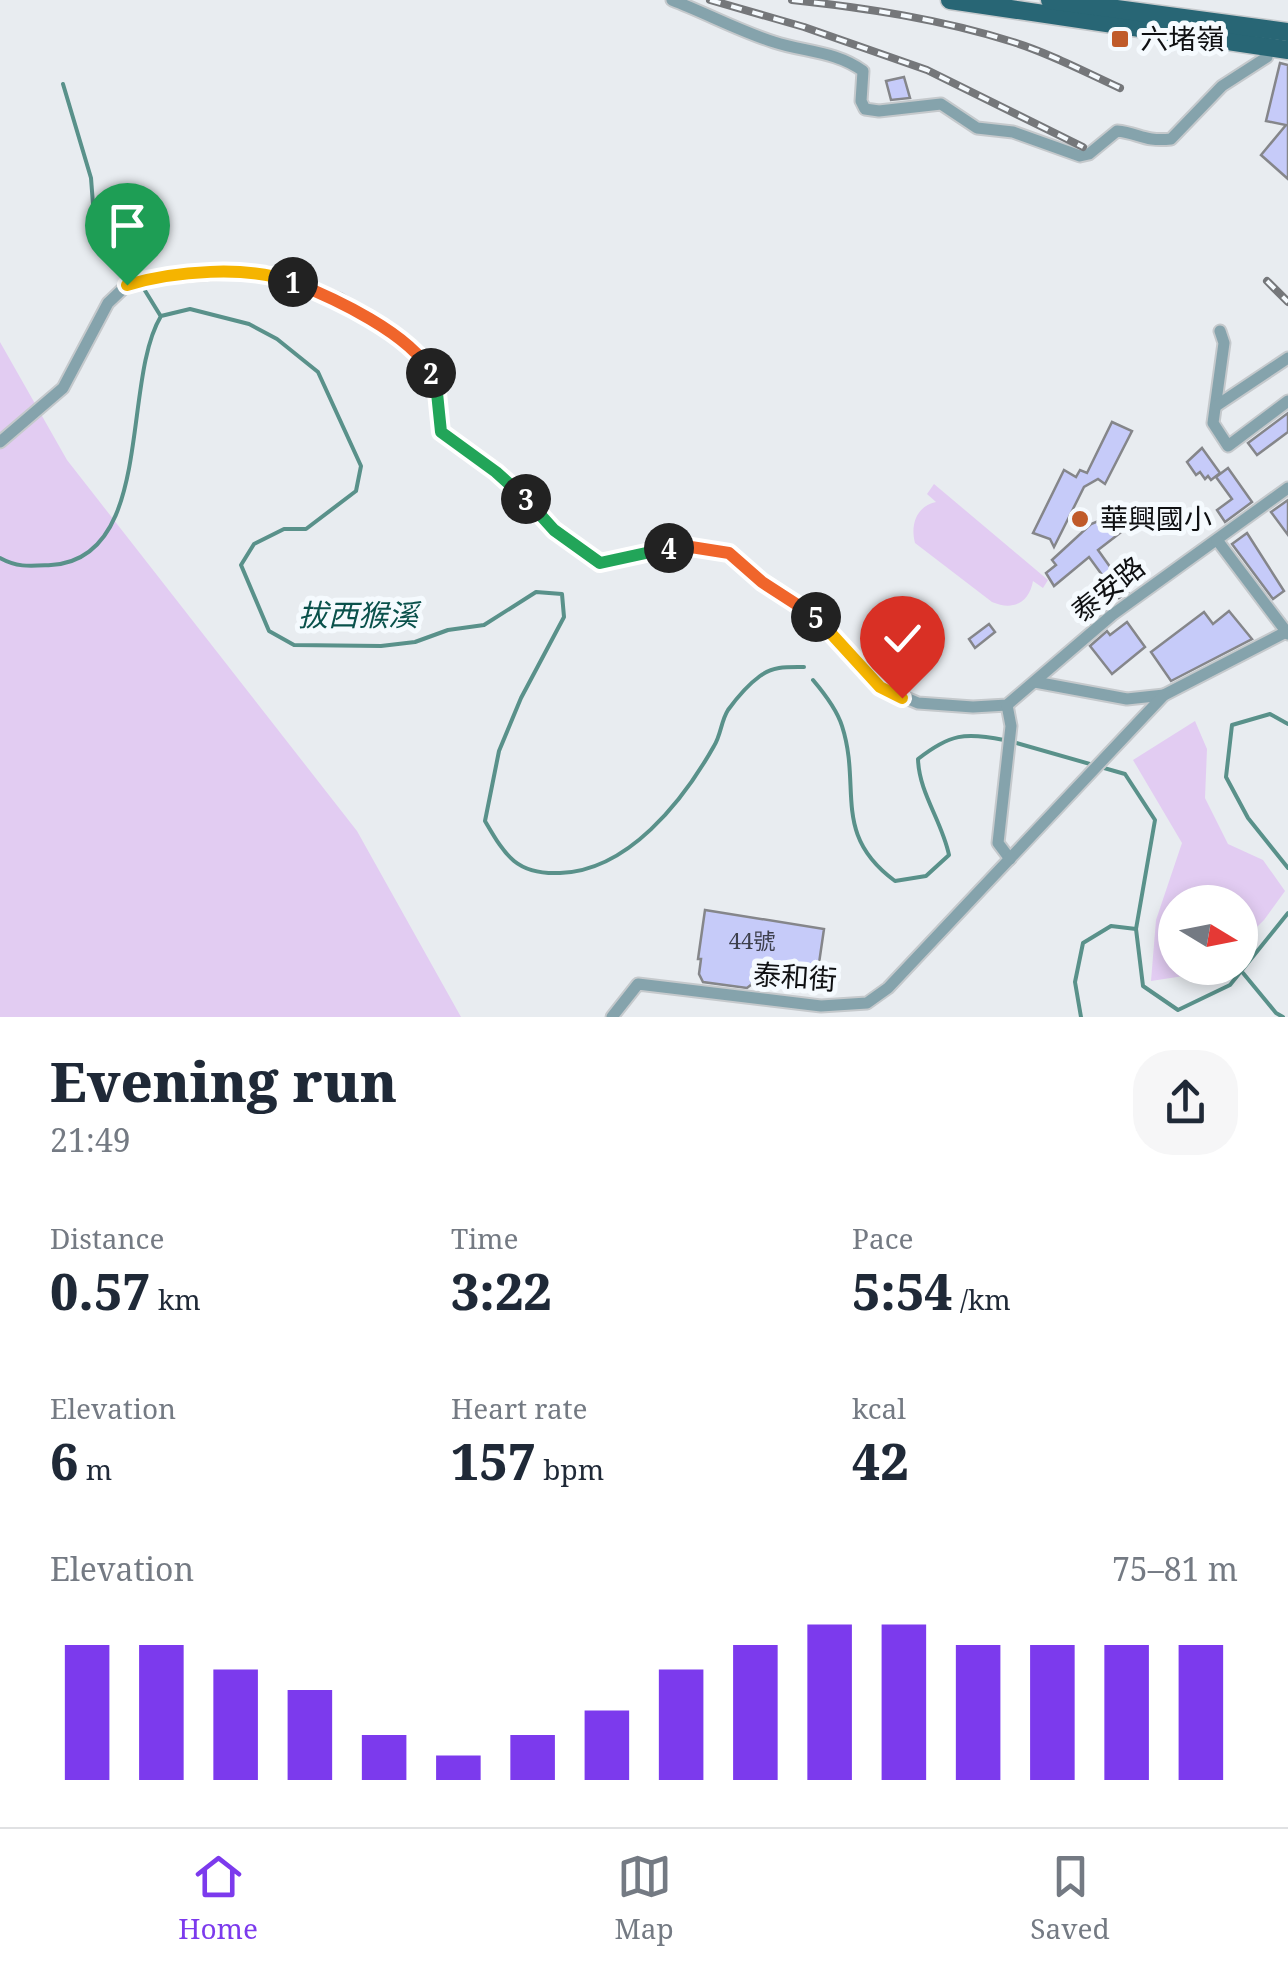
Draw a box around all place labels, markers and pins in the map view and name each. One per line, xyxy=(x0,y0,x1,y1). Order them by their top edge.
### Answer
place label: 六堵嶺 xyxy=(1140,19,1224,57)
marker: 六堵嶺 xyxy=(1109,28,1131,50)
pin xyxy=(85,183,170,286)
pin: 1 xyxy=(268,257,318,307)
pin: 2 xyxy=(406,348,456,398)
pin: 3 xyxy=(501,474,551,524)
place label: 華興國小 xyxy=(1100,499,1212,537)
marker: 華興國小 xyxy=(1069,508,1091,530)
pin: 4 xyxy=(644,523,694,573)
pin: 5 xyxy=(791,592,841,642)
pin xyxy=(860,596,945,699)

